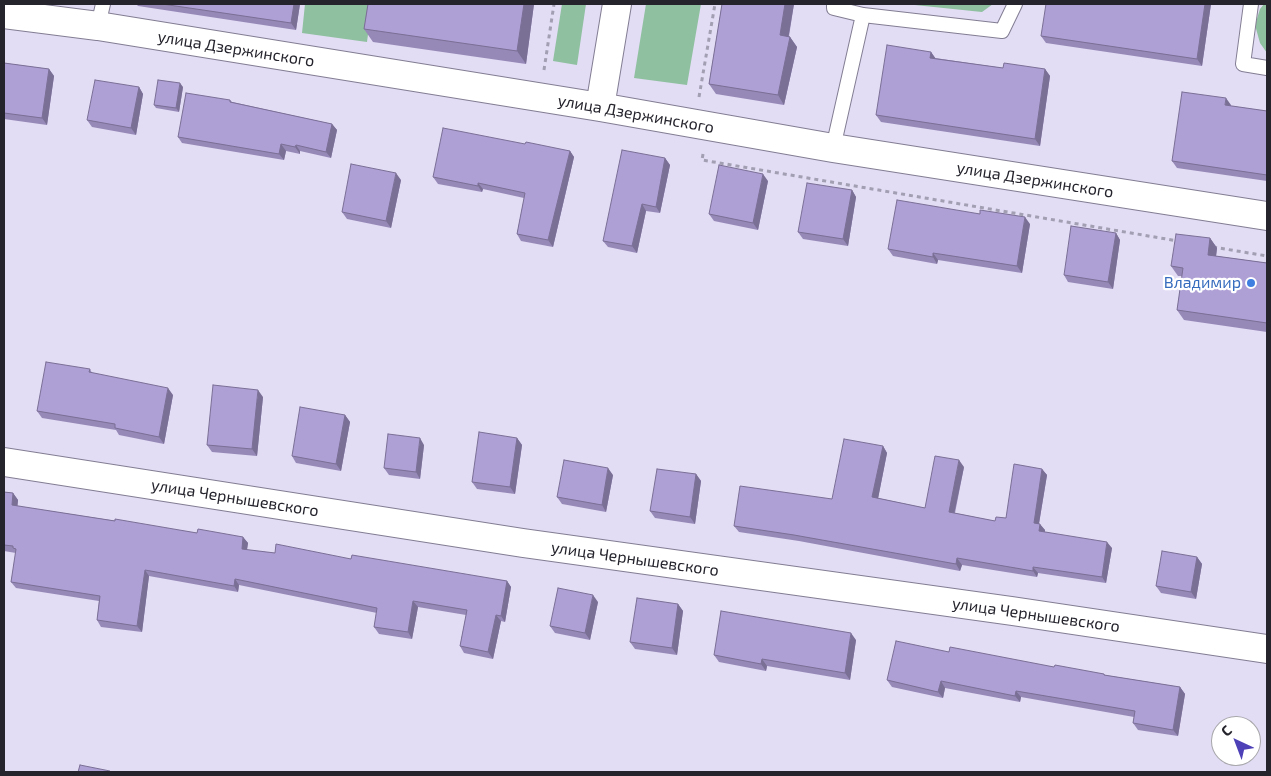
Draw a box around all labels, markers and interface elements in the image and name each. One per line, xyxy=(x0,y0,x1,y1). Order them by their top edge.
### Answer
street label: улица Дзержинского xyxy=(156,27,316,71)
street label: улица Дзержинского xyxy=(556,91,716,137)
street label: улица Дзержинского xyxy=(955,158,1115,202)
place label: Владимир xyxy=(1164,273,1241,293)
marker: Владимир xyxy=(1245,277,1257,289)
street label: улица Чернышевского xyxy=(150,475,320,521)
street label: улица Чернышевского xyxy=(550,538,720,580)
street label: улица Чернышевского xyxy=(951,594,1121,636)
north arrow xyxy=(1211,716,1261,766)
text: С xyxy=(1217,721,1235,739)

